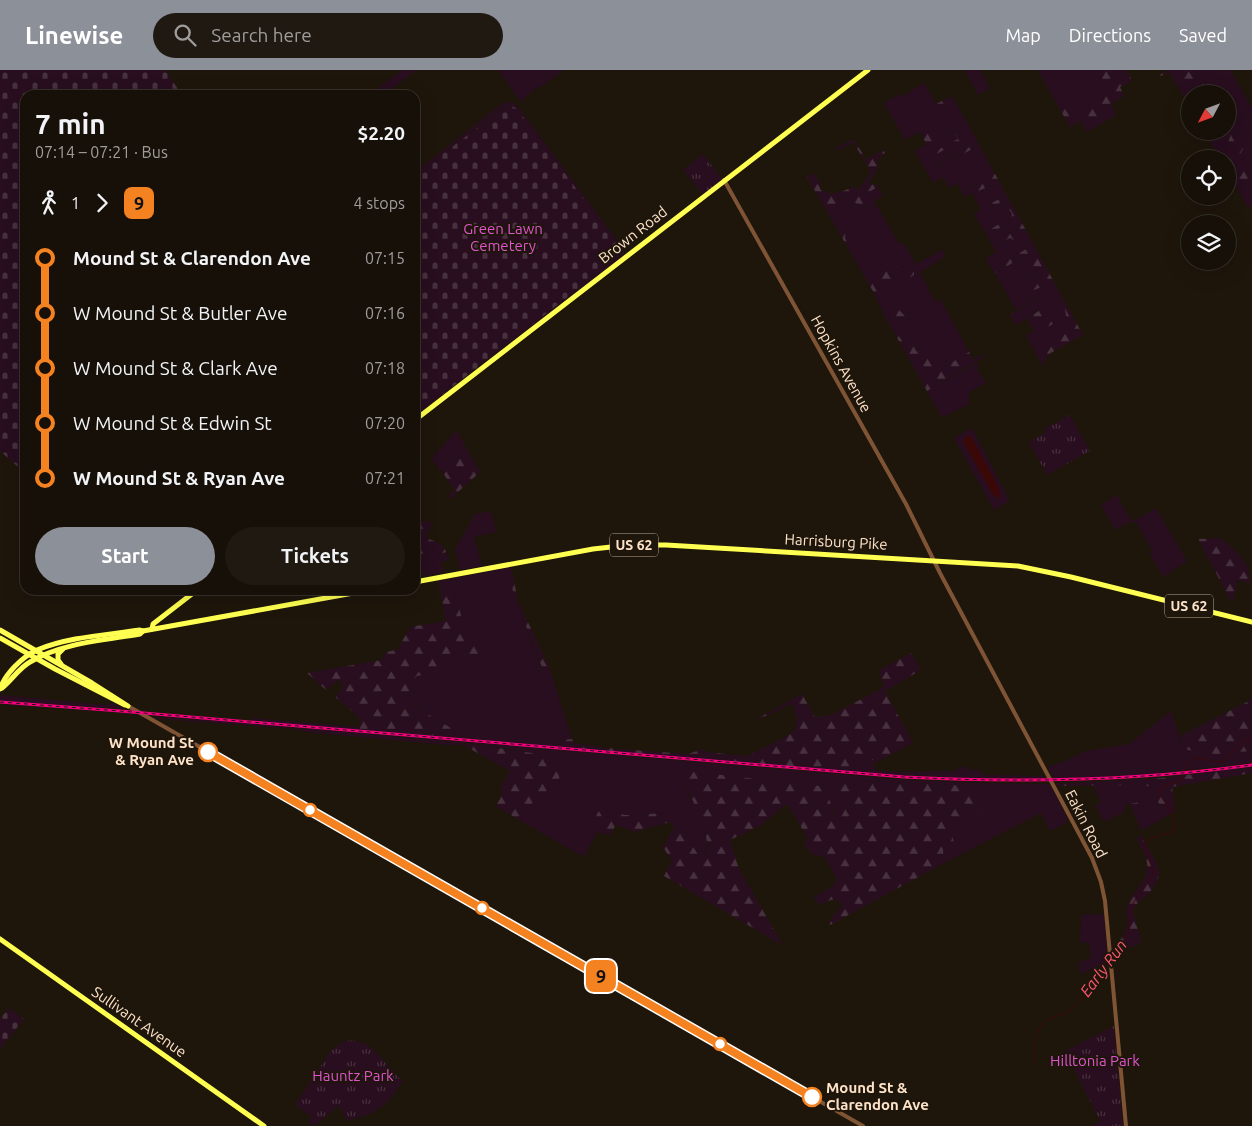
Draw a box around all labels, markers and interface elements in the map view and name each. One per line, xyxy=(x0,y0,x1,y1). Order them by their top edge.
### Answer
search box xyxy=(153,13,503,58)
icon: search xyxy=(171,21,199,49)
text: Linewise xyxy=(25,22,123,49)
text: Search here xyxy=(211,24,312,46)
text: Map xyxy=(1005,25,1041,45)
text: Directions xyxy=(1069,25,1151,45)
text: Saved xyxy=(1179,25,1227,45)
north arrow xyxy=(1181,85,1236,140)
map controls xyxy=(1181,85,1236,270)
text: 7 min xyxy=(35,108,106,139)
text: $2.20 xyxy=(357,122,405,144)
text: 07:14 – 07:21 · Bus xyxy=(35,143,168,161)
button: locate xyxy=(1181,150,1236,205)
icon: walk xyxy=(35,189,63,217)
icon: forward xyxy=(88,189,116,217)
text: 9 xyxy=(134,193,144,213)
text: 1 xyxy=(71,194,80,212)
text: 4 stops xyxy=(353,194,405,212)
street label: Brown Road xyxy=(595,203,670,267)
button: layers xyxy=(1181,215,1236,270)
park label: Green Lawn Cemetery xyxy=(463,220,543,254)
text: Mound St & Clarendon Ave xyxy=(73,247,311,269)
text: 07:15 xyxy=(365,249,405,267)
text: W Mound St & Butler Ave xyxy=(73,302,287,324)
text: 07:16 xyxy=(365,304,405,322)
street label: Hopkins Avenue xyxy=(808,312,875,415)
text: W Mound St & Clark Ave xyxy=(73,357,278,379)
text: 07:18 xyxy=(365,359,405,377)
text: W Mound St & Edwin St xyxy=(73,412,272,434)
text: 07:20 xyxy=(365,414,405,432)
text: W Mound St & Ryan Ave xyxy=(73,467,285,489)
text: 07:21 xyxy=(365,469,405,487)
button: Start xyxy=(35,527,215,585)
button: Tickets xyxy=(225,527,405,585)
street label: Harrisburg Pike xyxy=(784,530,888,553)
road number: US 62 xyxy=(610,534,658,556)
road number: US 62 xyxy=(1165,594,1213,618)
place label: W Mound St & Ryan Ave xyxy=(109,734,195,768)
marker: W Mound St & Ryan Ave xyxy=(198,742,218,762)
street label: Eakin Road xyxy=(1062,787,1111,861)
unlabelled marker xyxy=(303,803,317,817)
unlabelled marker xyxy=(475,901,489,915)
water label: Early Run xyxy=(1076,936,1130,1000)
line badge: 9 xyxy=(585,960,617,992)
text: 9 xyxy=(596,966,606,986)
street label: Sullivant Avenue xyxy=(89,983,190,1060)
unlabelled marker xyxy=(713,1037,727,1051)
park label: Hilltonia Park xyxy=(1050,1052,1140,1069)
park label: Hauntz Park xyxy=(312,1067,394,1084)
place label: Mound St & Clarendon Ave xyxy=(826,1079,929,1113)
marker: Mound St & Clarendon Ave xyxy=(802,1087,822,1107)

